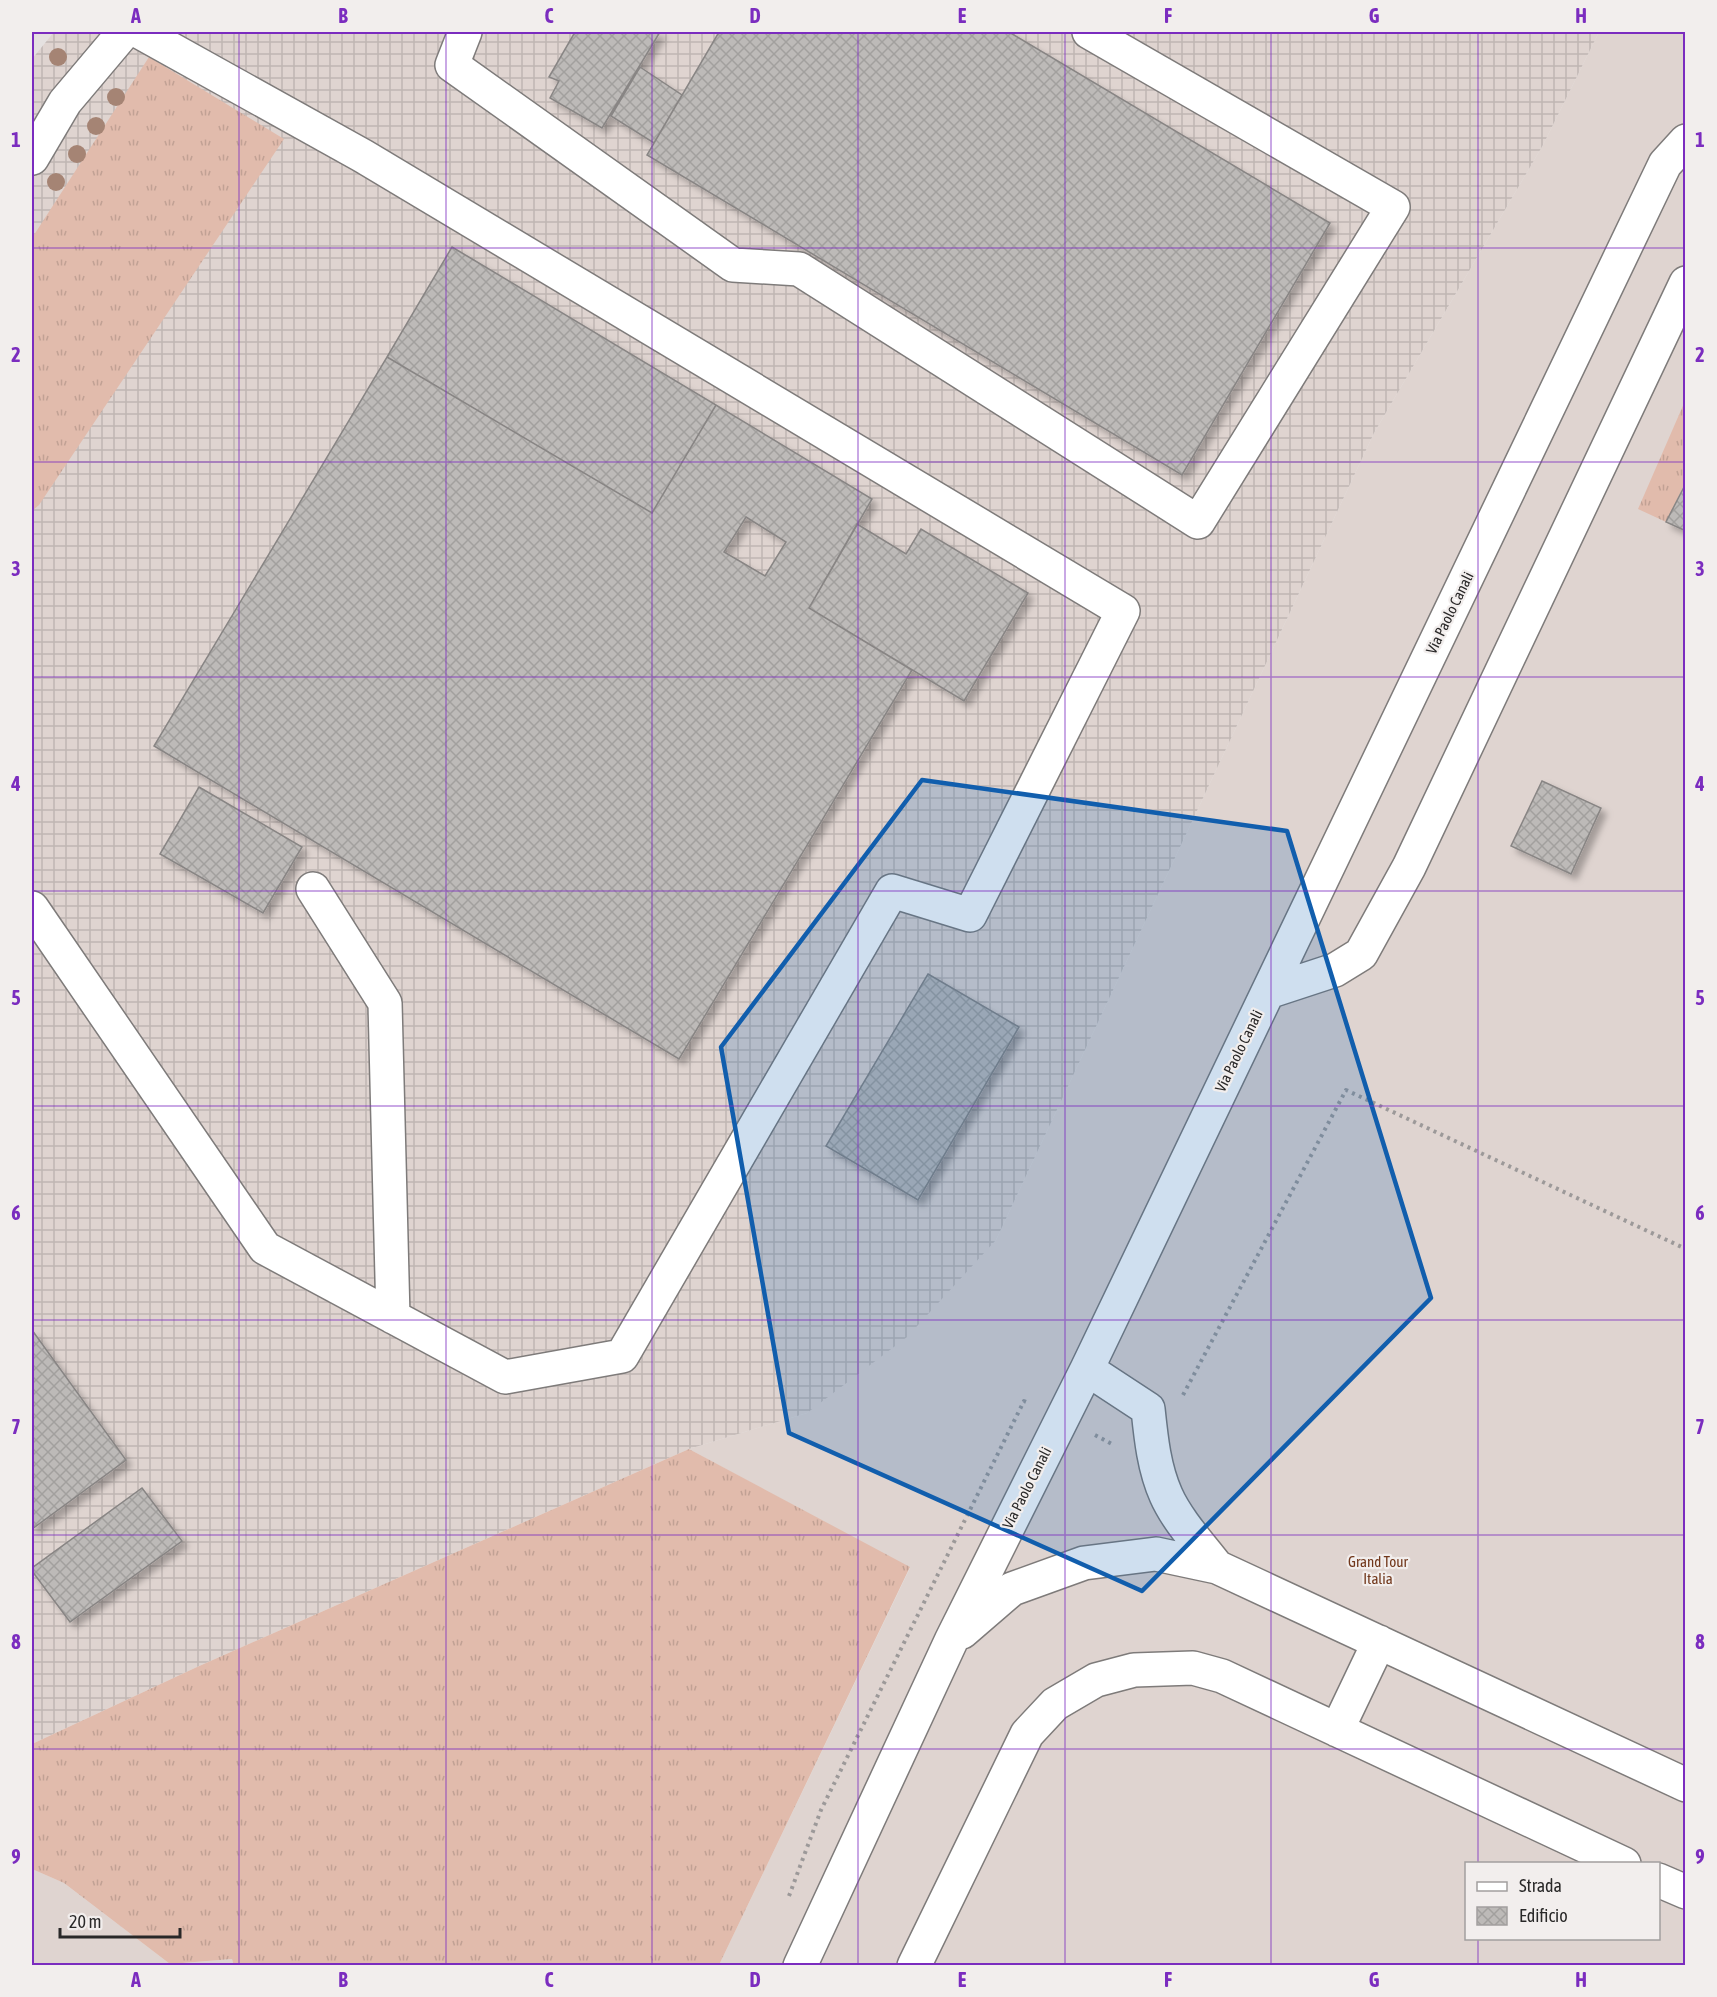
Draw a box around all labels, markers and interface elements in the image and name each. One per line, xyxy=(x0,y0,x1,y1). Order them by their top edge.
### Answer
text: A xyxy=(130,4,141,27)
text: B xyxy=(338,4,348,27)
text: C xyxy=(545,4,554,27)
text: D xyxy=(749,4,761,27)
text: E xyxy=(958,4,967,27)
text: F xyxy=(1164,4,1172,27)
text: G xyxy=(1369,4,1380,27)
text: H xyxy=(1575,4,1587,27)
text: 1 xyxy=(11,128,21,151)
text: 1 xyxy=(1695,128,1705,151)
text: 2 xyxy=(11,343,21,366)
text: 2 xyxy=(1695,343,1705,366)
text: 3 xyxy=(11,557,21,580)
text: 3 xyxy=(1695,557,1705,580)
street label: Via Paolo Canali xyxy=(1422,569,1477,657)
text: 4 xyxy=(10,772,21,795)
text: 4 xyxy=(1694,772,1705,795)
text: 5 xyxy=(11,986,21,1009)
text: 5 xyxy=(1695,986,1705,1009)
street label: Via Paolo Canali xyxy=(1211,1007,1266,1095)
text: 6 xyxy=(11,1201,21,1224)
text: 6 xyxy=(1695,1201,1705,1224)
text: 7 xyxy=(11,1415,21,1438)
text: 7 xyxy=(1695,1415,1705,1438)
street label: Via Paolo Canali xyxy=(999,1444,1054,1531)
park label: Grand Tour Italia xyxy=(1348,1553,1409,1587)
text: 8 xyxy=(11,1630,21,1653)
text: 8 xyxy=(1695,1630,1705,1653)
text: 9 xyxy=(11,1845,21,1868)
text: 9 xyxy=(1695,1845,1705,1868)
legend xyxy=(1465,1862,1660,1940)
text: Strada xyxy=(1519,1875,1562,1896)
scale bar xyxy=(60,1901,180,1939)
text: Edificio xyxy=(1519,1905,1568,1926)
text: 20 m xyxy=(69,1911,101,1932)
text: A xyxy=(130,1968,141,1991)
text: B xyxy=(338,1968,348,1991)
text: C xyxy=(545,1968,554,1991)
text: D xyxy=(749,1968,761,1991)
text: E xyxy=(958,1968,967,1991)
text: F xyxy=(1164,1968,1172,1991)
text: G xyxy=(1369,1968,1380,1991)
text: H xyxy=(1575,1968,1587,1991)

